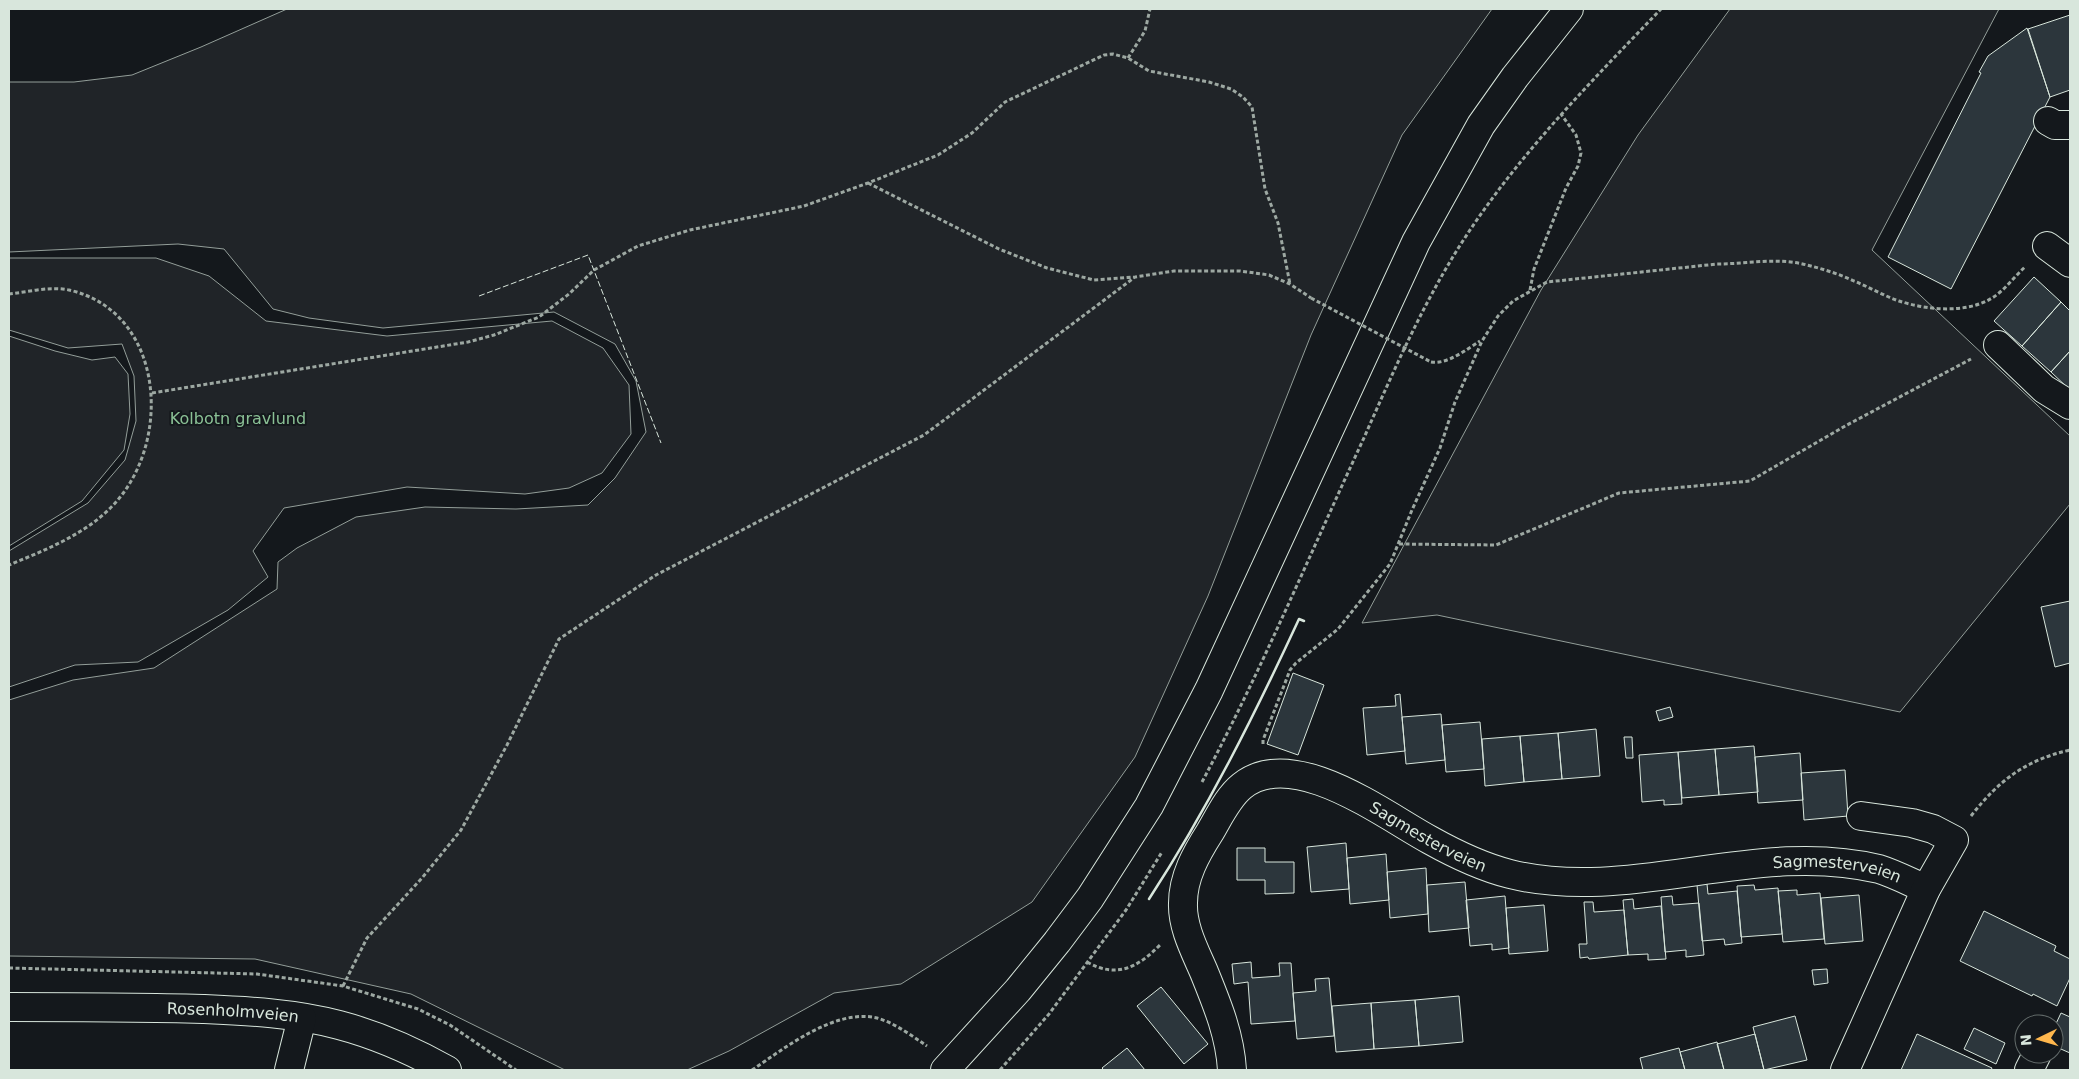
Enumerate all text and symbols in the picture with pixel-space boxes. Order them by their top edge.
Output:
park label: Kolbotn gravlund [170,409,306,428]
street label: Sagmesterveien [1367,797,1489,875]
street label: Sagmesterveien [1772,851,1905,886]
street label: Rosenholmveien [167,999,300,1026]
north arrow [2014,1014,2064,1064]
text: N [2018,1034,2035,1047]

